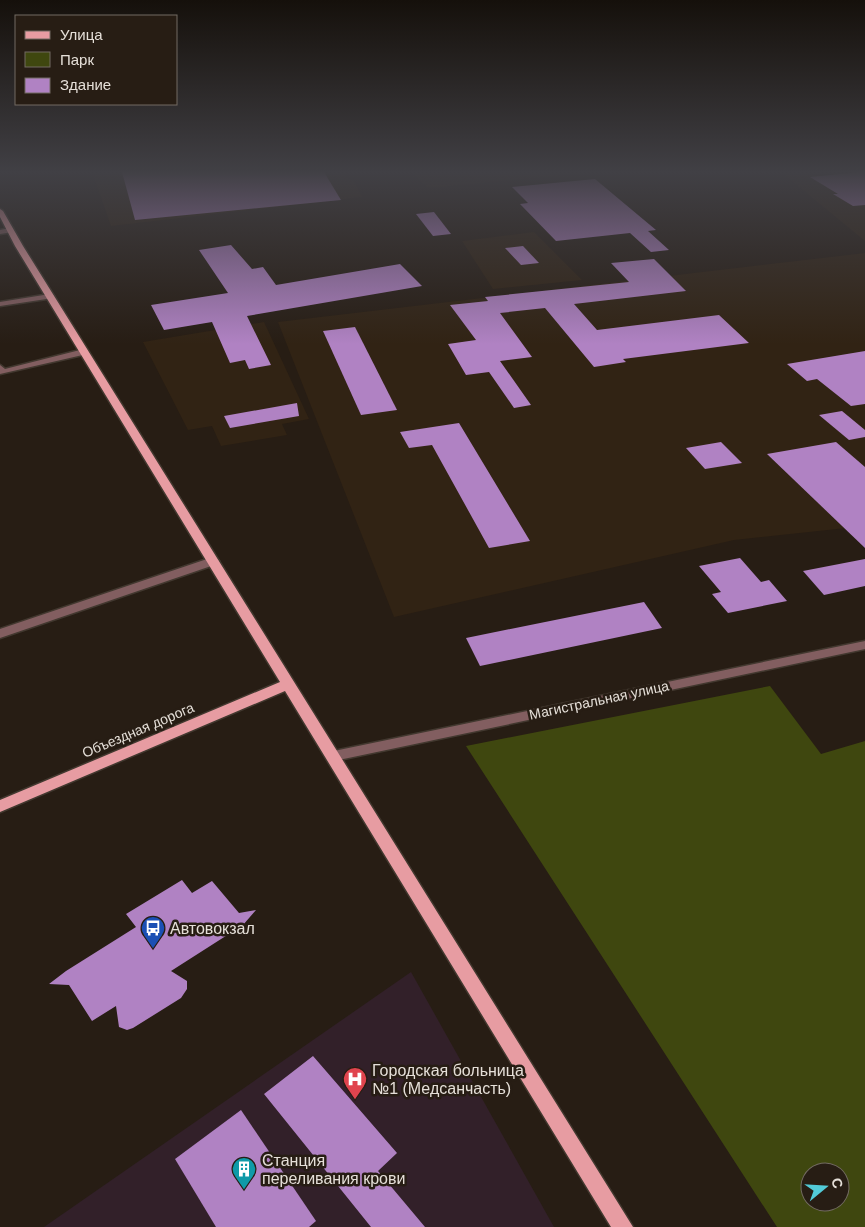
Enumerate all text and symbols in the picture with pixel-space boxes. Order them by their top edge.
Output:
legend [15,15,178,105]
text: Улица [60,26,103,43]
text: Парк [60,51,94,68]
text: Здание [60,76,111,93]
street label: Магистральная улица [528,677,671,723]
street label: Объездная дорога [80,699,197,761]
bus stop icon: Автовокзал [140,915,166,949]
place label: Автовокзал [170,920,255,937]
place label: Городская больница №1 (Медсанчасть) [372,1062,524,1097]
hospital icon: Городская больница №1 (Медсанчасть) [342,1066,368,1100]
place label: Станция переливания крови [262,1152,405,1187]
building icon: Станция переливания крови [231,1156,257,1190]
north arrow [800,1162,850,1212]
text: С [828,1176,847,1190]

